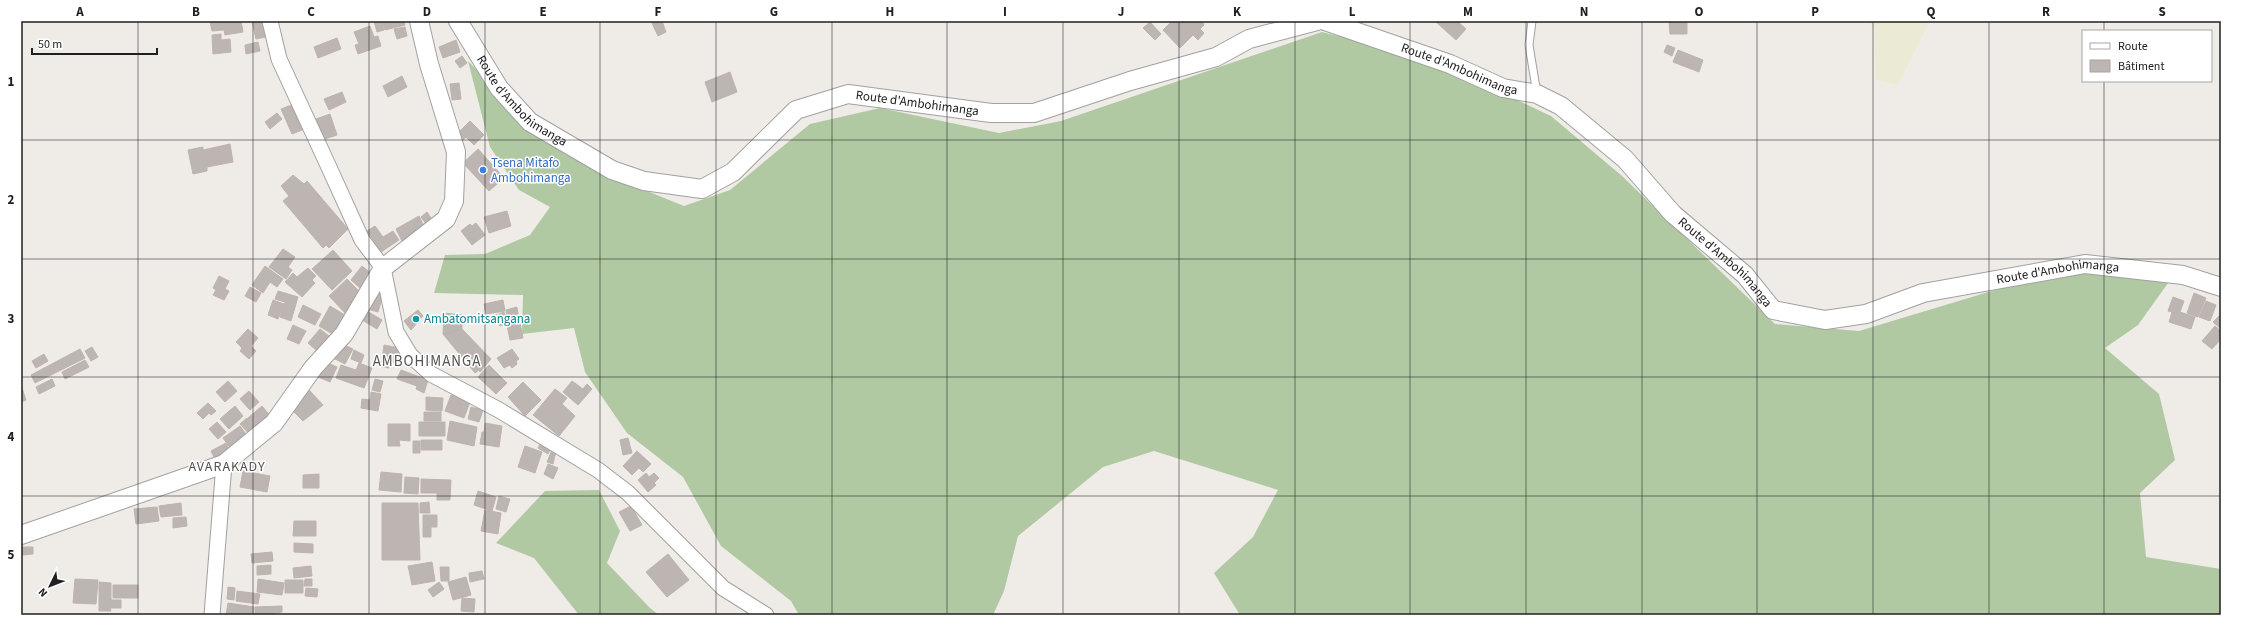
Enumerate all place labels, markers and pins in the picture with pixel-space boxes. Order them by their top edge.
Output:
place label: Tsena Mitafo Ambohimanga [491,154,571,187]
marker: Tsena Mitafo Ambohimanga [478,165,488,175]
place label: Ambatomitsangana [424,310,530,328]
marker: Ambatomitsangana [411,314,421,324]

